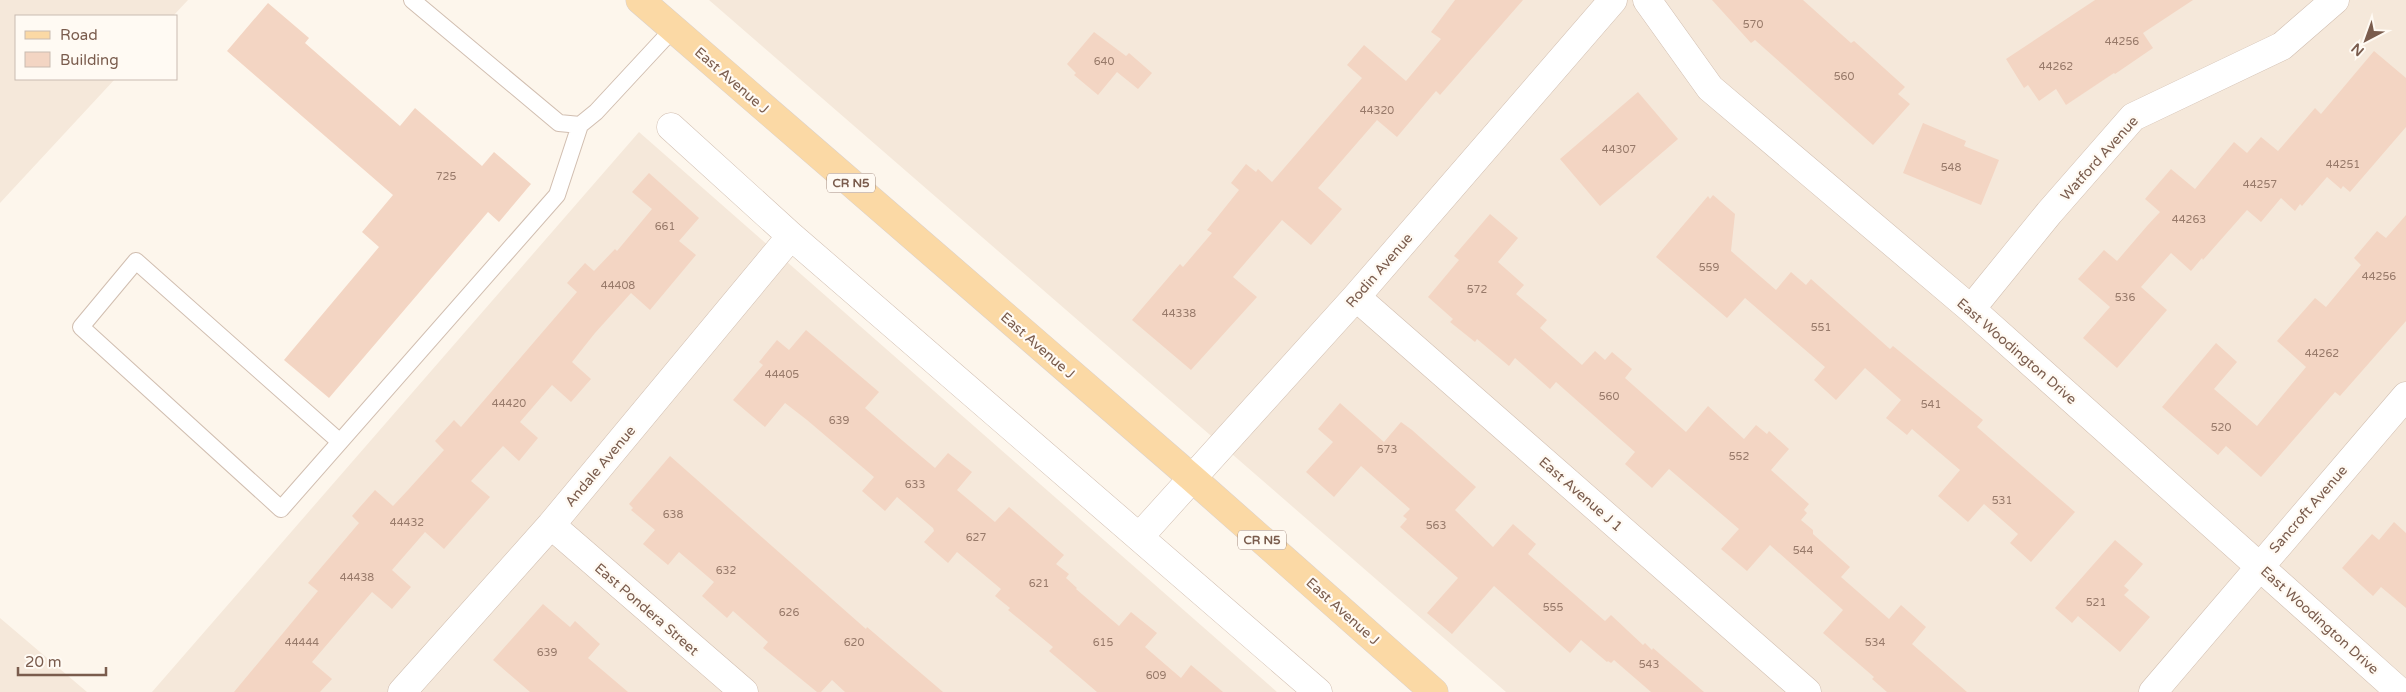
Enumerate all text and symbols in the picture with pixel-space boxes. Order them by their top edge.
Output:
legend [15,15,178,80]
north arrow [2341,15,2391,65]
house number: 570 [1743,18,1763,31]
text: Road [60,26,98,44]
house number: 44256 [2105,35,2139,48]
text: N [2348,39,2368,60]
street label: East Avenue J [691,44,772,117]
text: Building [60,51,119,69]
house number: 640 [1094,55,1114,68]
house number: 44262 [2039,60,2073,73]
house number: 560 [1834,70,1854,83]
house number: 44320 [1360,104,1394,117]
street label: Watford Avenue [2057,113,2142,204]
house number: 44307 [1602,143,1636,156]
house number: 44251 [2326,158,2360,171]
house number: 548 [1941,161,1961,174]
house number: 725 [436,170,456,183]
road number: CR N5 [827,174,875,192]
house number: 44257 [2243,178,2277,191]
house number: 44263 [2172,213,2206,226]
house number: 661 [655,220,675,233]
street label: Rodin Avenue [1342,230,1416,311]
house number: 559 [1699,261,1719,274]
house number: 44256 [2362,270,2396,283]
house number: 44408 [601,279,635,292]
house number: 572 [1467,283,1487,296]
house number: 536 [2115,291,2135,304]
street label: East Woodington Drive [1953,295,2080,408]
house number: 44338 [1162,307,1196,320]
street label: East Avenue J [997,309,1078,382]
house number: 551 [1811,321,1831,334]
house number: 44262 [2305,347,2339,360]
house number: 44405 [765,368,799,381]
house number: 560 [1599,390,1619,403]
house number: 44420 [492,397,526,410]
house number: 541 [1921,398,1941,411]
house number: 639 [829,414,849,427]
house number: 520 [2211,421,2231,434]
street label: Andale Avenue [561,422,639,510]
house number: 573 [1377,443,1397,456]
house number: 552 [1729,450,1749,463]
street label: East Avenue J 1 [1535,453,1626,535]
street label: Sancroft Avenue [2266,462,2351,557]
house number: 633 [905,478,925,491]
house number: 531 [1992,494,2012,507]
house number: 638 [663,508,683,521]
house number: 44432 [390,516,424,529]
house number: 563 [1426,519,1446,532]
road number: CR N5 [1238,530,1286,550]
house number: 627 [966,531,986,544]
house number: 544 [1793,544,1813,557]
street label: East Pondera Street [591,560,703,660]
street label: East Woodington Drive [2257,563,2382,678]
house number: 632 [716,564,736,577]
house number: 44438 [340,571,374,584]
street label: East Avenue J [1303,574,1383,649]
house number: 621 [1029,577,1049,590]
house number: 521 [2086,596,2106,609]
house number: 555 [1543,601,1563,614]
house number: 626 [779,606,799,619]
house number: 44444 [285,636,319,649]
house number: 620 [844,636,864,649]
house number: 615 [1093,636,1113,649]
house number: 534 [1865,636,1885,649]
scale bar [18,644,105,676]
house number: 639 [537,646,557,659]
text: 20 m [25,653,62,671]
house number: 543 [1639,658,1659,671]
house number: 609 [1146,669,1166,682]

